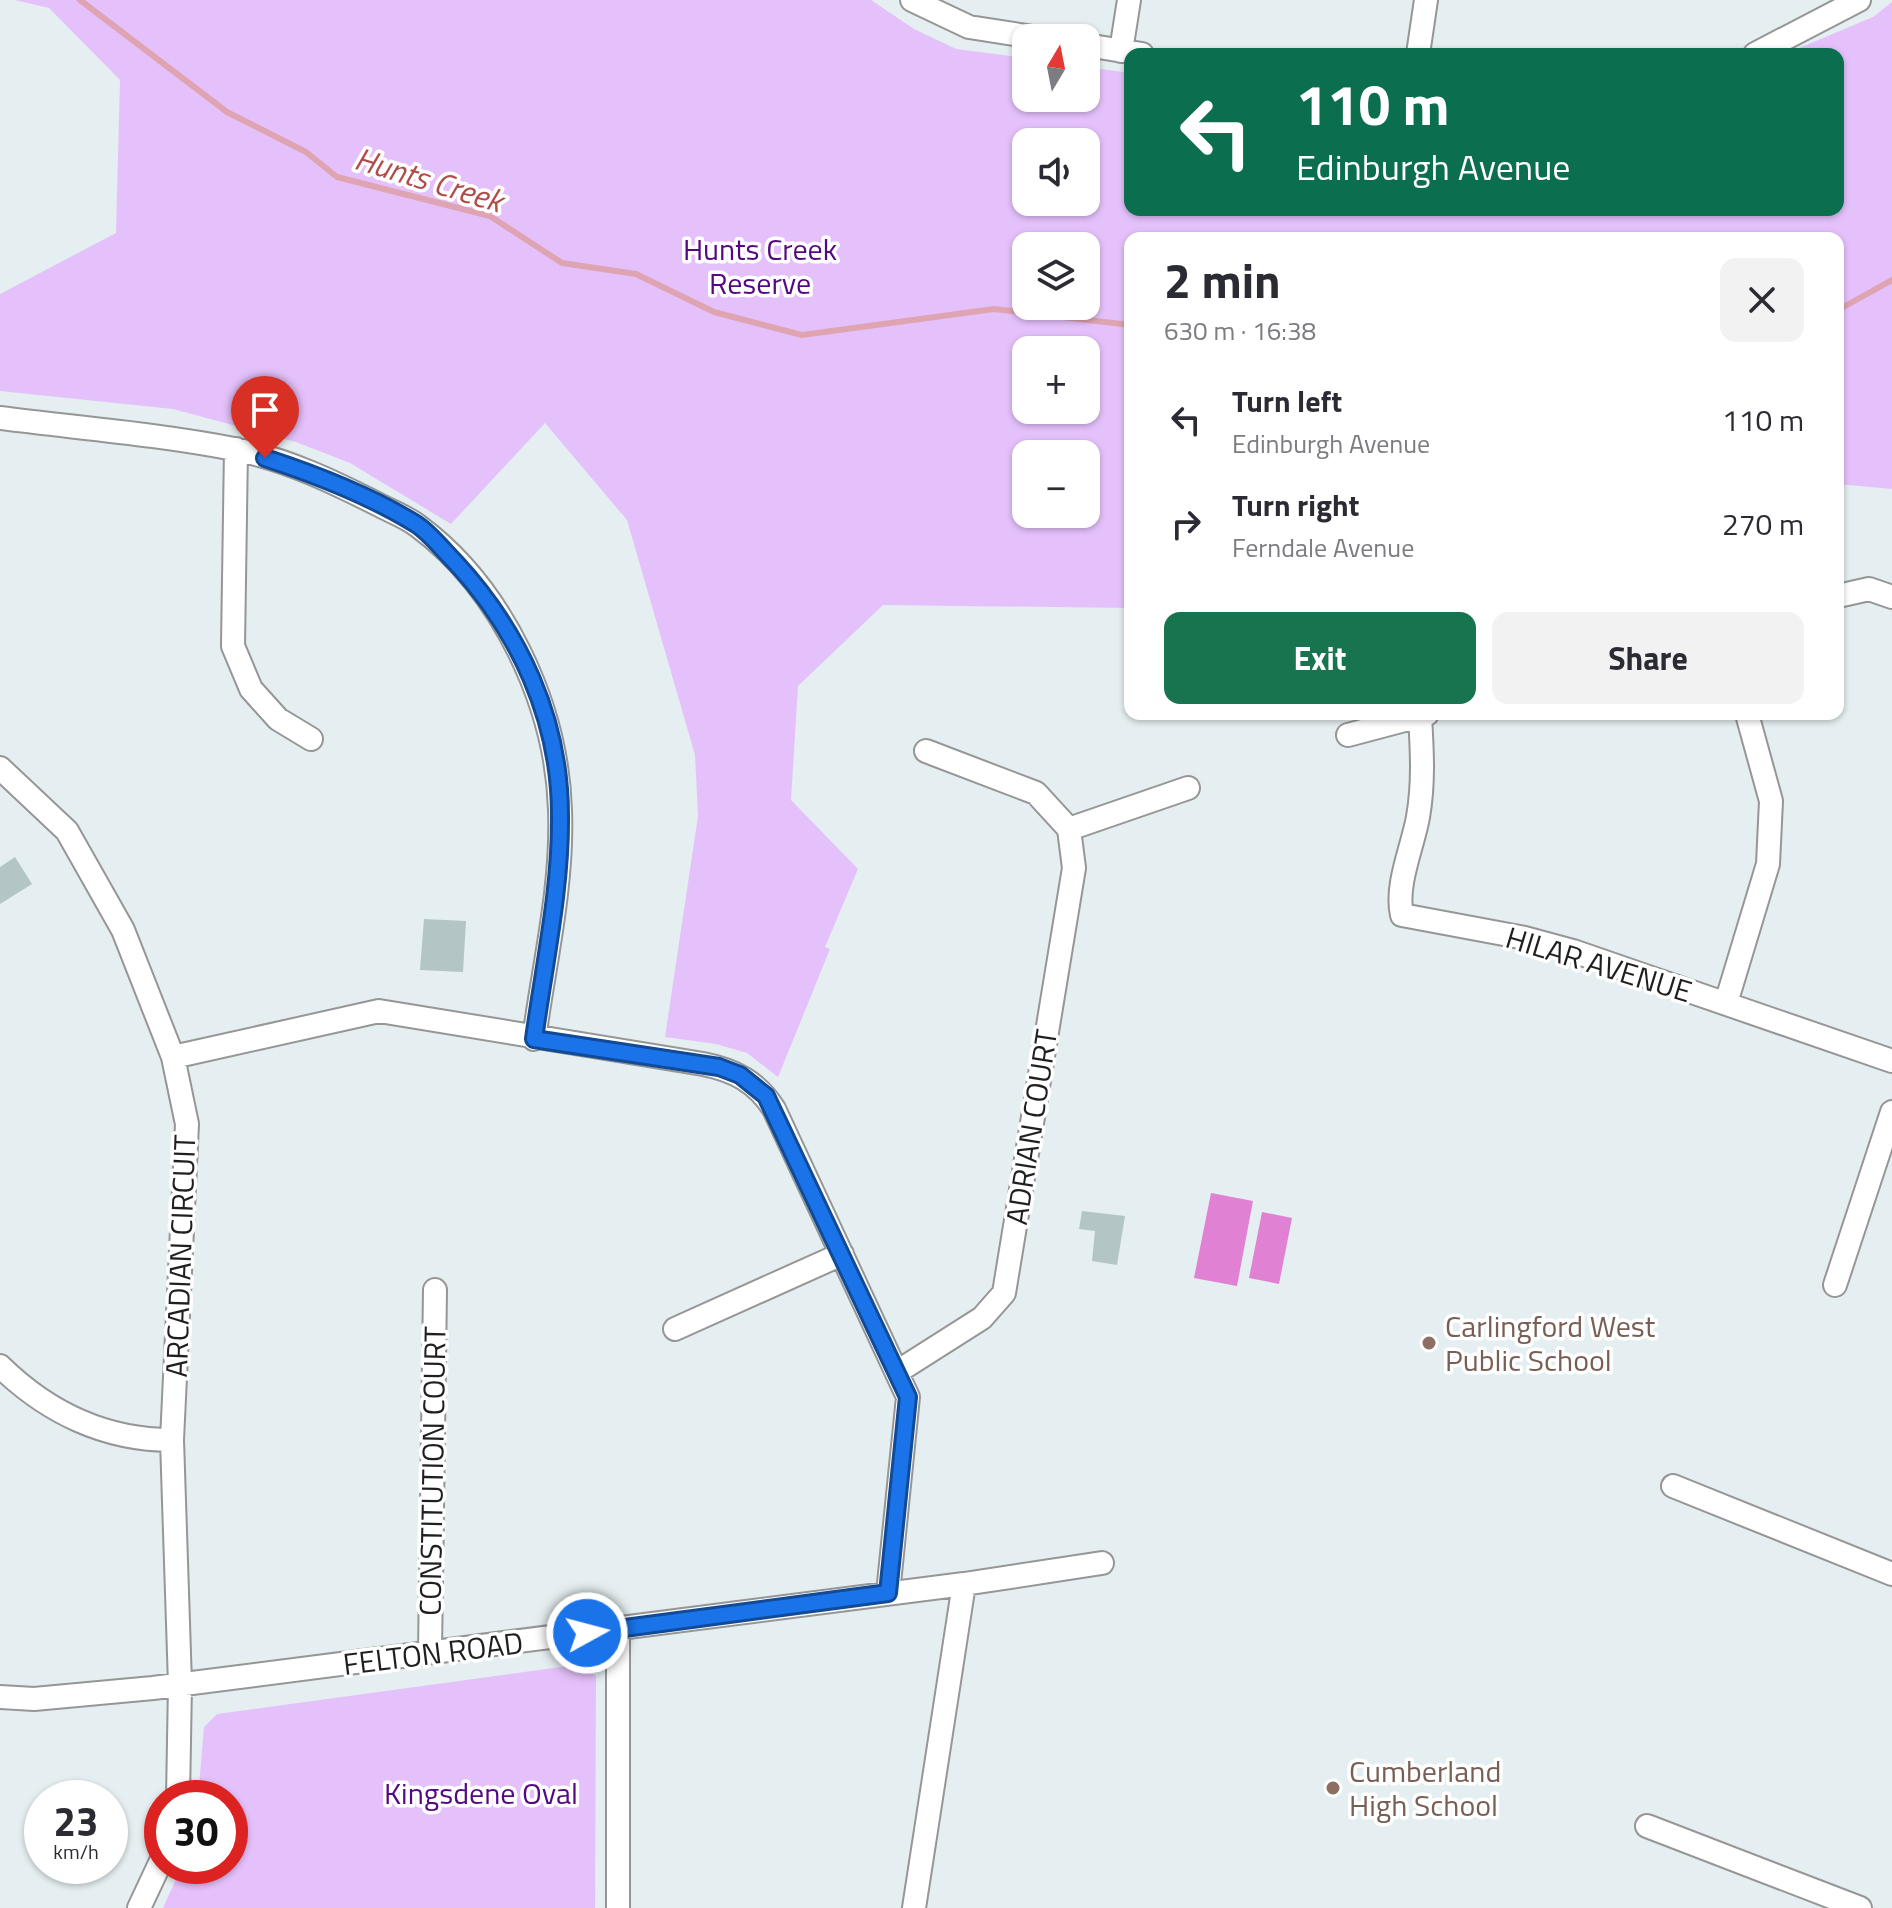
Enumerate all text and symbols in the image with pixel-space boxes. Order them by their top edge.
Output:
north arrow [1012,24,1100,112]
map controls [1012,24,1100,528]
text: 110 m [1296,62,1449,147]
icon: left [1164,80,1268,184]
button: sound [1012,128,1100,216]
water label: Hunts Creek [349,134,512,225]
text: Edinburgh Avenue [1296,139,1570,194]
park label: Hunts Creek Reserve [683,226,837,306]
button: layers [1012,232,1100,320]
text: 2 min [1164,244,1281,317]
button: close [1720,258,1804,342]
text: 630 m · 16:38 [1164,311,1316,350]
button: + [1012,336,1100,424]
pin [231,376,299,458]
text: Turn left [1232,378,1342,424]
icon: arrive [243,388,287,432]
text: 110 m [1722,397,1804,443]
icon: left [1164,398,1208,442]
text: Edinburgh Avenue [1232,424,1430,463]
button: − [1012,440,1100,528]
text: Turn right [1232,482,1360,528]
text: 270 m [1722,501,1804,547]
icon: right [1164,502,1208,546]
text: Ferndale Avenue [1232,528,1414,567]
button: Exit [1164,612,1476,704]
button: Share [1492,612,1804,704]
street label: HILAR AVENUE [1500,914,1698,1014]
street label: ADRIAN COURT [993,1026,1069,1228]
street label: ARCADIAN CIRCUIT [153,1134,207,1378]
place label: Carlingford West Public School [1445,1303,1656,1383]
street label: CONSTITUTION COURT [406,1326,458,1616]
marker: Carlingford West Public School [1420,1334,1438,1352]
position arrow [545,1591,629,1675]
street label: FELTON ROAD [340,1619,526,1687]
place label: Cumberland High School [1349,1748,1501,1828]
park label: Kingsdene Oval [384,1770,578,1816]
marker: Cumberland High School [1324,1779,1342,1797]
speed limit sign: 30 [144,1780,248,1884]
text: 23 [54,1791,98,1852]
text: km/h [53,1836,99,1867]

